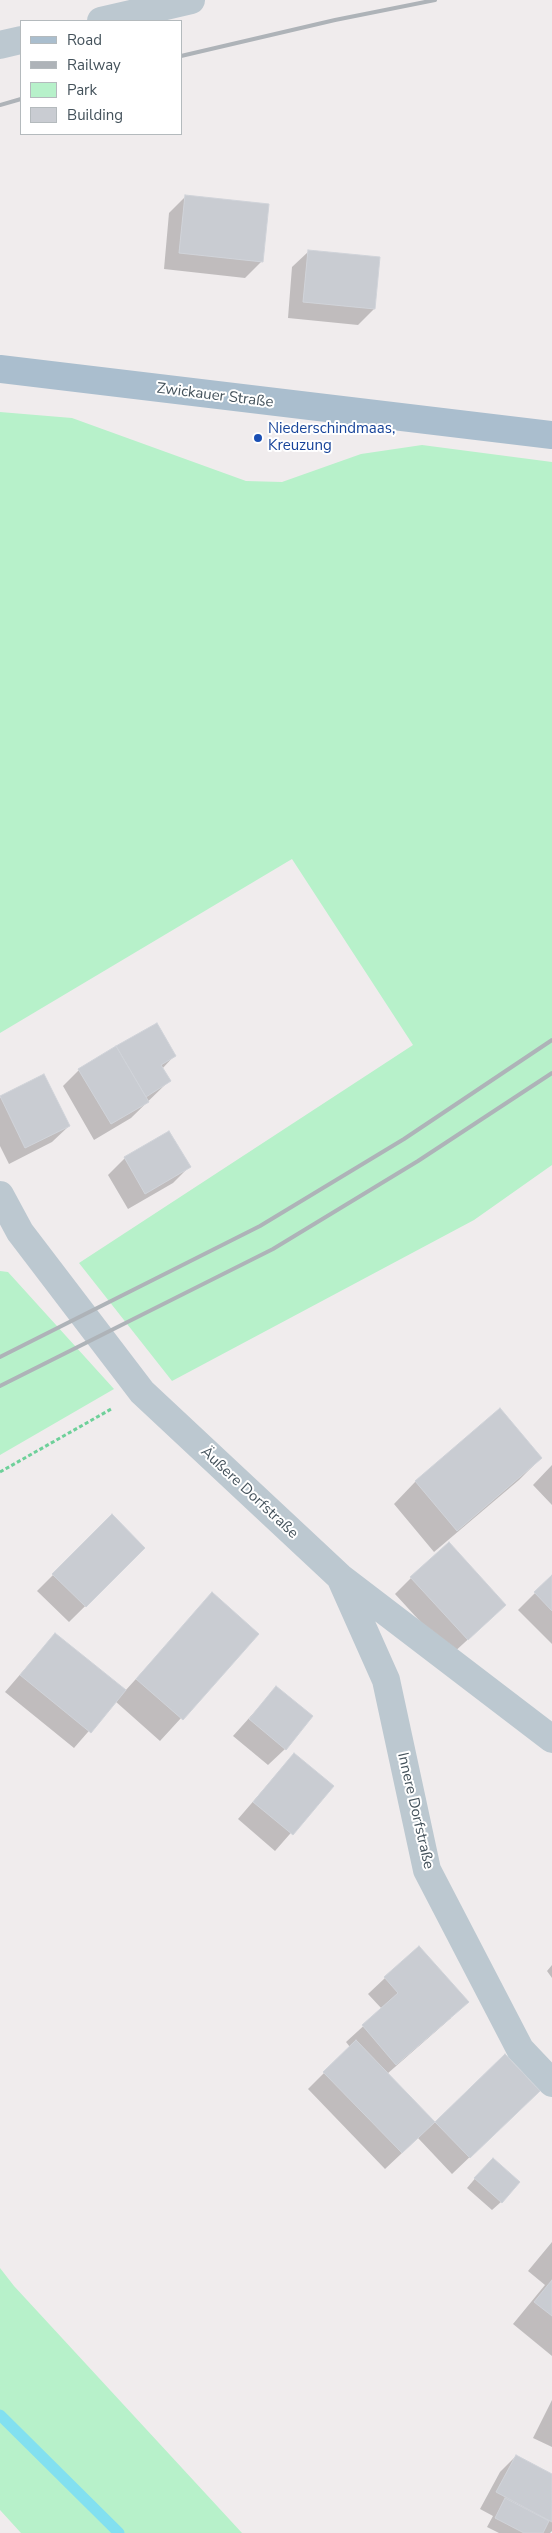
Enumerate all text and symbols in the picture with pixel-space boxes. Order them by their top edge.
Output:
legend [20,20,182,135]
text: Road [67,30,102,50]
text: Railway [67,55,121,75]
text: Park [67,80,97,100]
text: Building [67,105,123,125]
street label: Zwickauer Straße [156,380,274,412]
place label: Niederschindmaas, Kreuzung [268,420,395,455]
marker: Niederschindmaas, Kreuzung [252,432,264,444]
street label: Äußere Dorfstraße [197,1443,301,1543]
street label: Innere Dorfstraße [393,1751,437,1871]

